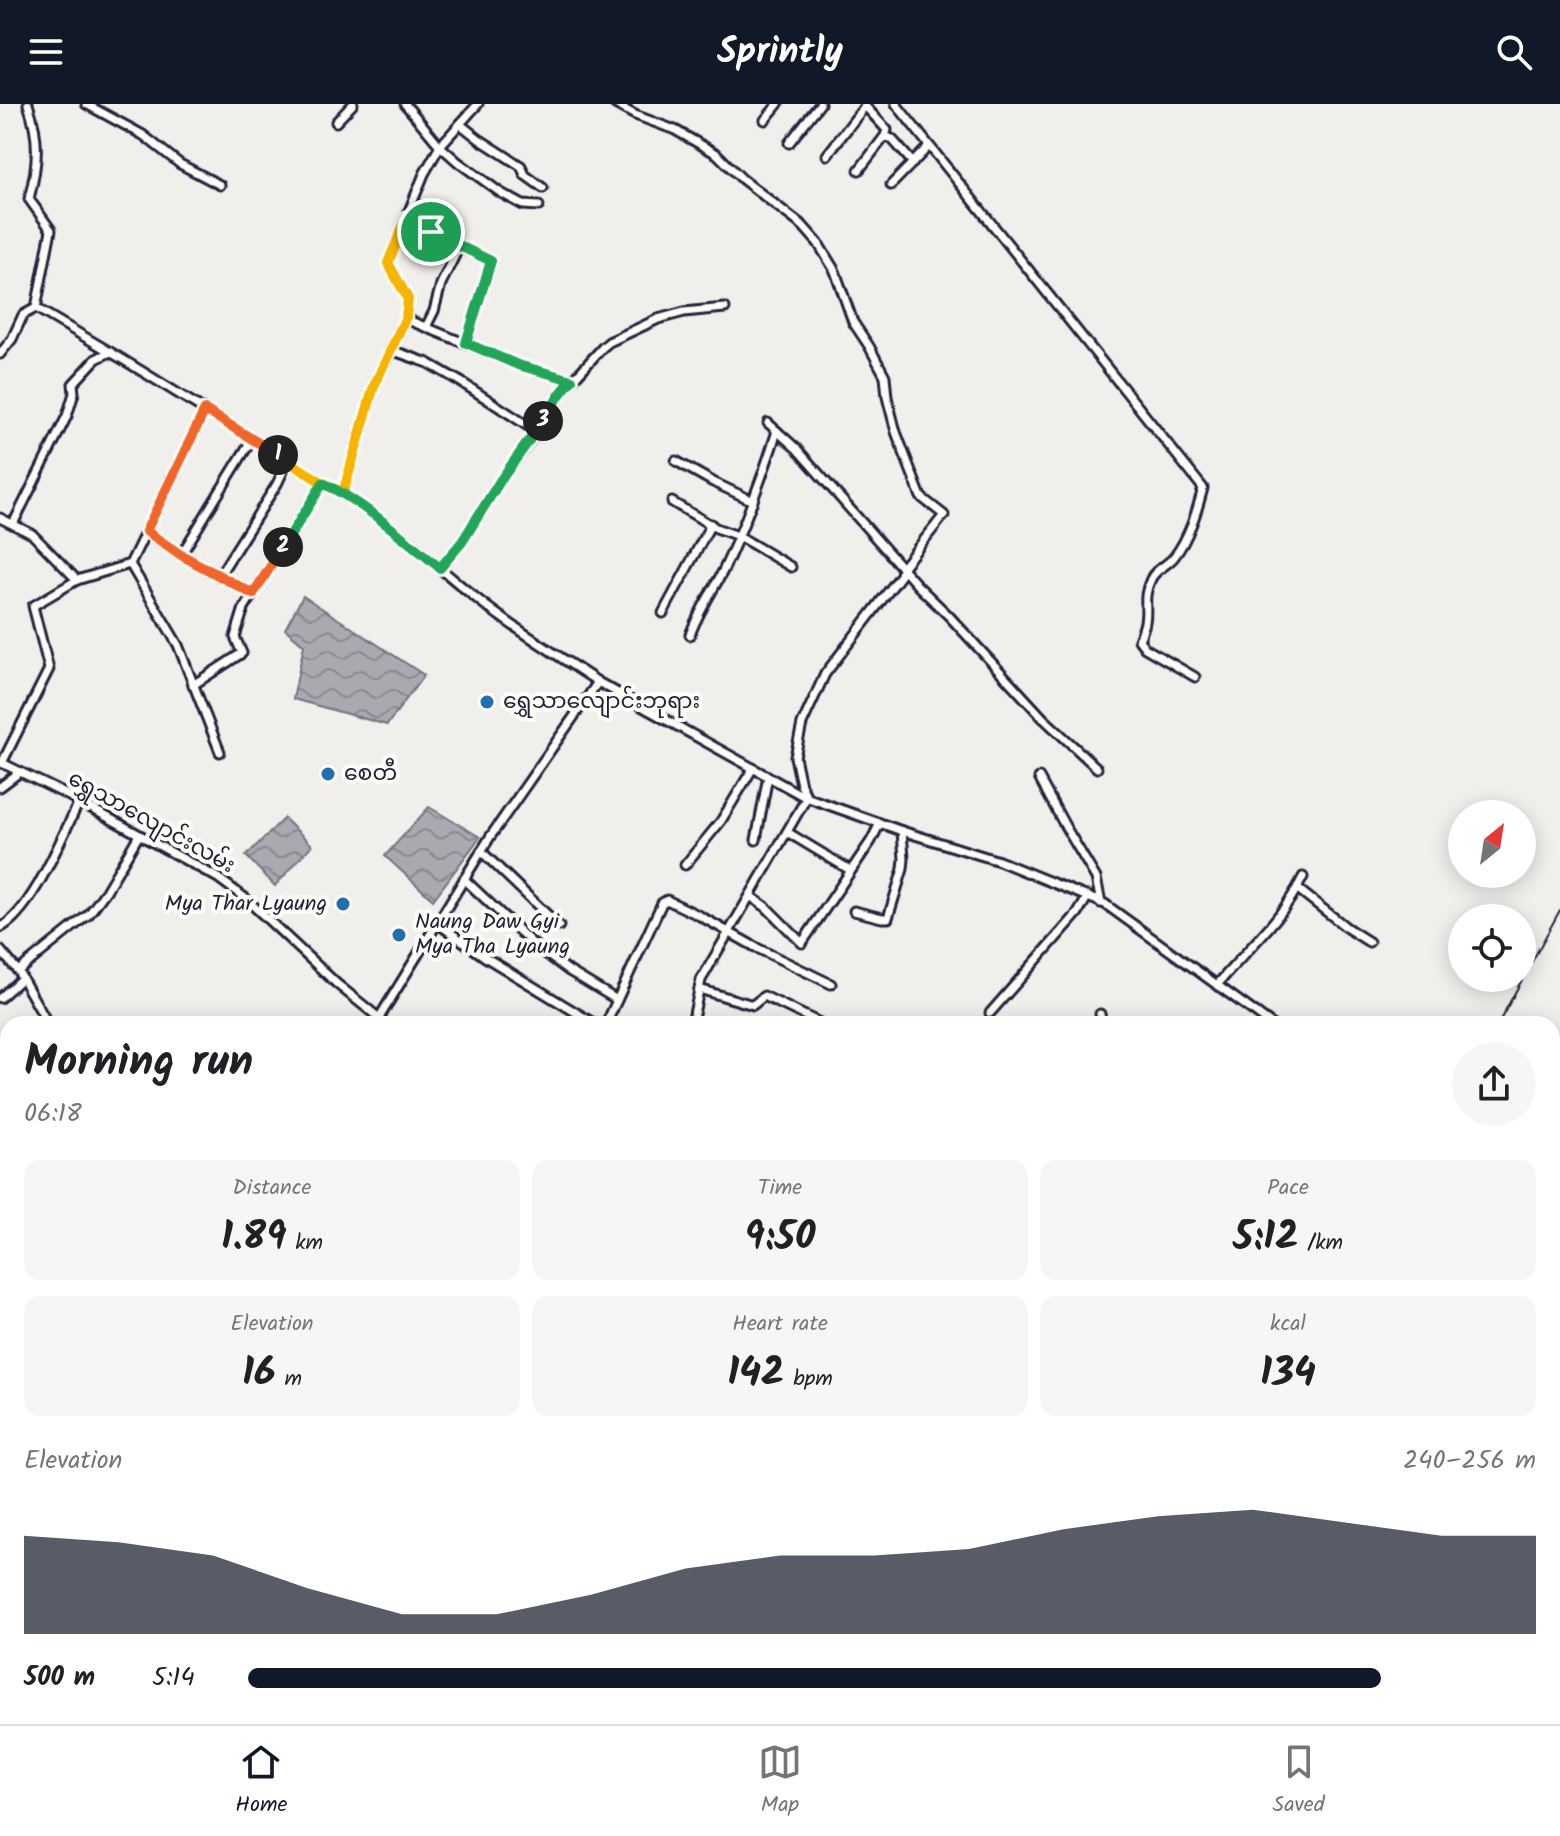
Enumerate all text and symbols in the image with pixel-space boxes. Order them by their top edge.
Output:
text: Sprintly [717,24,843,81]
icon: menu [24,30,68,74]
icon: search [1492,30,1536,74]
pin [397,198,465,266]
icon: arrive [409,210,453,254]
pin: 3 [523,401,563,441]
text: 3 [537,403,549,438]
pin: 1 [258,435,298,475]
text: 1 [275,437,281,472]
pin: 2 [263,527,303,567]
text: 2 [277,529,289,564]
place label: ရွှေသာလျောင်းဘုရား [503,685,700,720]
marker: ရွှေသာလျောင်းဘုရား [478,693,496,711]
place label: စေတီ [344,757,397,792]
street label: ရွှေသာလျောင်းလမ်း [61,762,241,884]
marker: စေတီ [319,765,337,783]
north arrow [1448,800,1536,888]
map controls [1448,800,1536,992]
place label: Mya Thar Lyaung [165,887,327,922]
marker: Mya Thar Lyaung [334,895,352,913]
button: locate [1448,904,1536,992]
place label: Naung Daw Gyi Mya Tha Lyaung [415,905,570,965]
marker: Naung Daw Gyi Mya Tha Lyaung [390,926,408,944]
text: Morning run [24,1028,253,1098]
button: share [1452,1042,1536,1126]
text: 06:18 [24,1093,82,1135]
text: Distance [232,1171,312,1206]
text: Time [758,1171,802,1206]
text: Pace [1267,1171,1309,1206]
text: 1.89 [221,1206,286,1270]
text: 9:50 [745,1206,815,1270]
text: 5:12 [1233,1206,1299,1270]
text: km [286,1226,323,1261]
text: /km [1299,1226,1343,1261]
text: Elevation [230,1307,314,1342]
text: Heart rate [732,1307,828,1342]
text: kcal [1270,1307,1306,1342]
text: 16 [242,1342,276,1406]
text: 142 [727,1342,784,1406]
text: 134 [1260,1342,1316,1406]
text: m [276,1362,302,1397]
text: bpm [784,1362,833,1397]
text: Elevation [24,1440,122,1482]
text: 240–256 m [1403,1440,1536,1482]
text: 500 m [24,1657,95,1699]
text: 5:14 [152,1657,195,1699]
tab: Home [235,1740,287,1823]
tab: Map [758,1740,802,1823]
tab: Saved [1273,1740,1325,1823]

